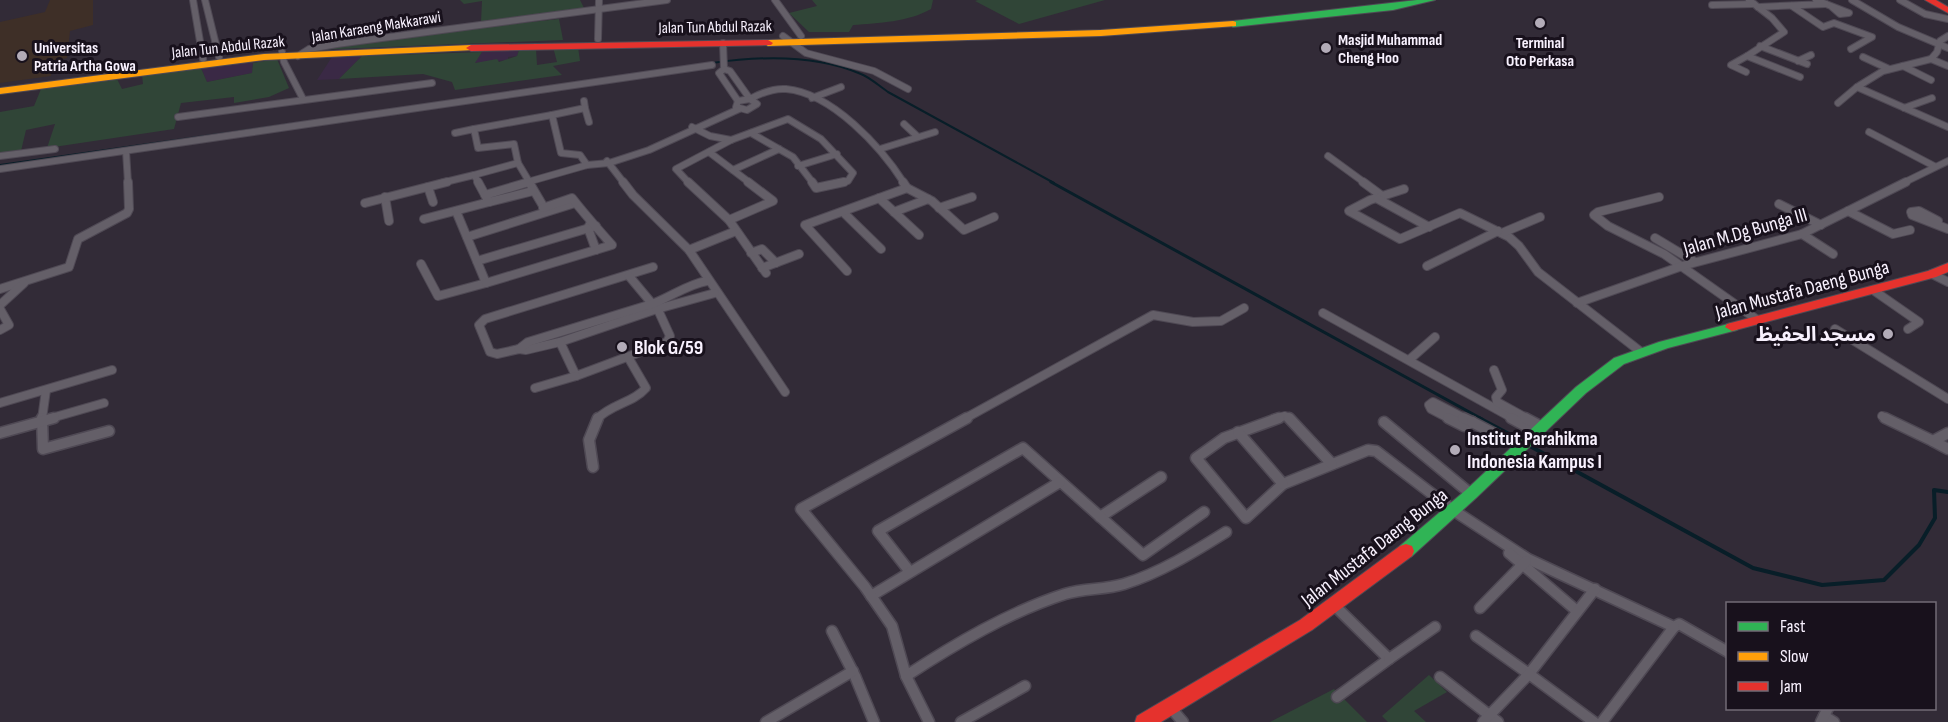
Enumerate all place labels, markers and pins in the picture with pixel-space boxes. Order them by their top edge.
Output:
marker: Terminal Oto Perkasa [1533,16,1547,30]
place label: Masjid Muhammad Cheng Hoo [1338,31,1442,68]
place label: Terminal Oto Perkasa [1506,34,1574,71]
place label: Universitas Patria Artha Gowa [34,39,136,76]
marker: Masjid Muhammad Cheng Hoo [1319,41,1333,55]
marker: Universitas Patria Artha Gowa [15,49,29,63]
place label: مسجد الحفيظ [1756,323,1876,347]
marker: مسجد الحفيظ [1881,327,1895,341]
place label: Blok G/59 [634,336,703,360]
marker: Blok G/59 [615,340,629,354]
place label: Institut Parahikma Indonesia Kampus I [1467,427,1602,474]
marker: Institut Parahikma Indonesia Kampus I [1448,443,1462,457]

